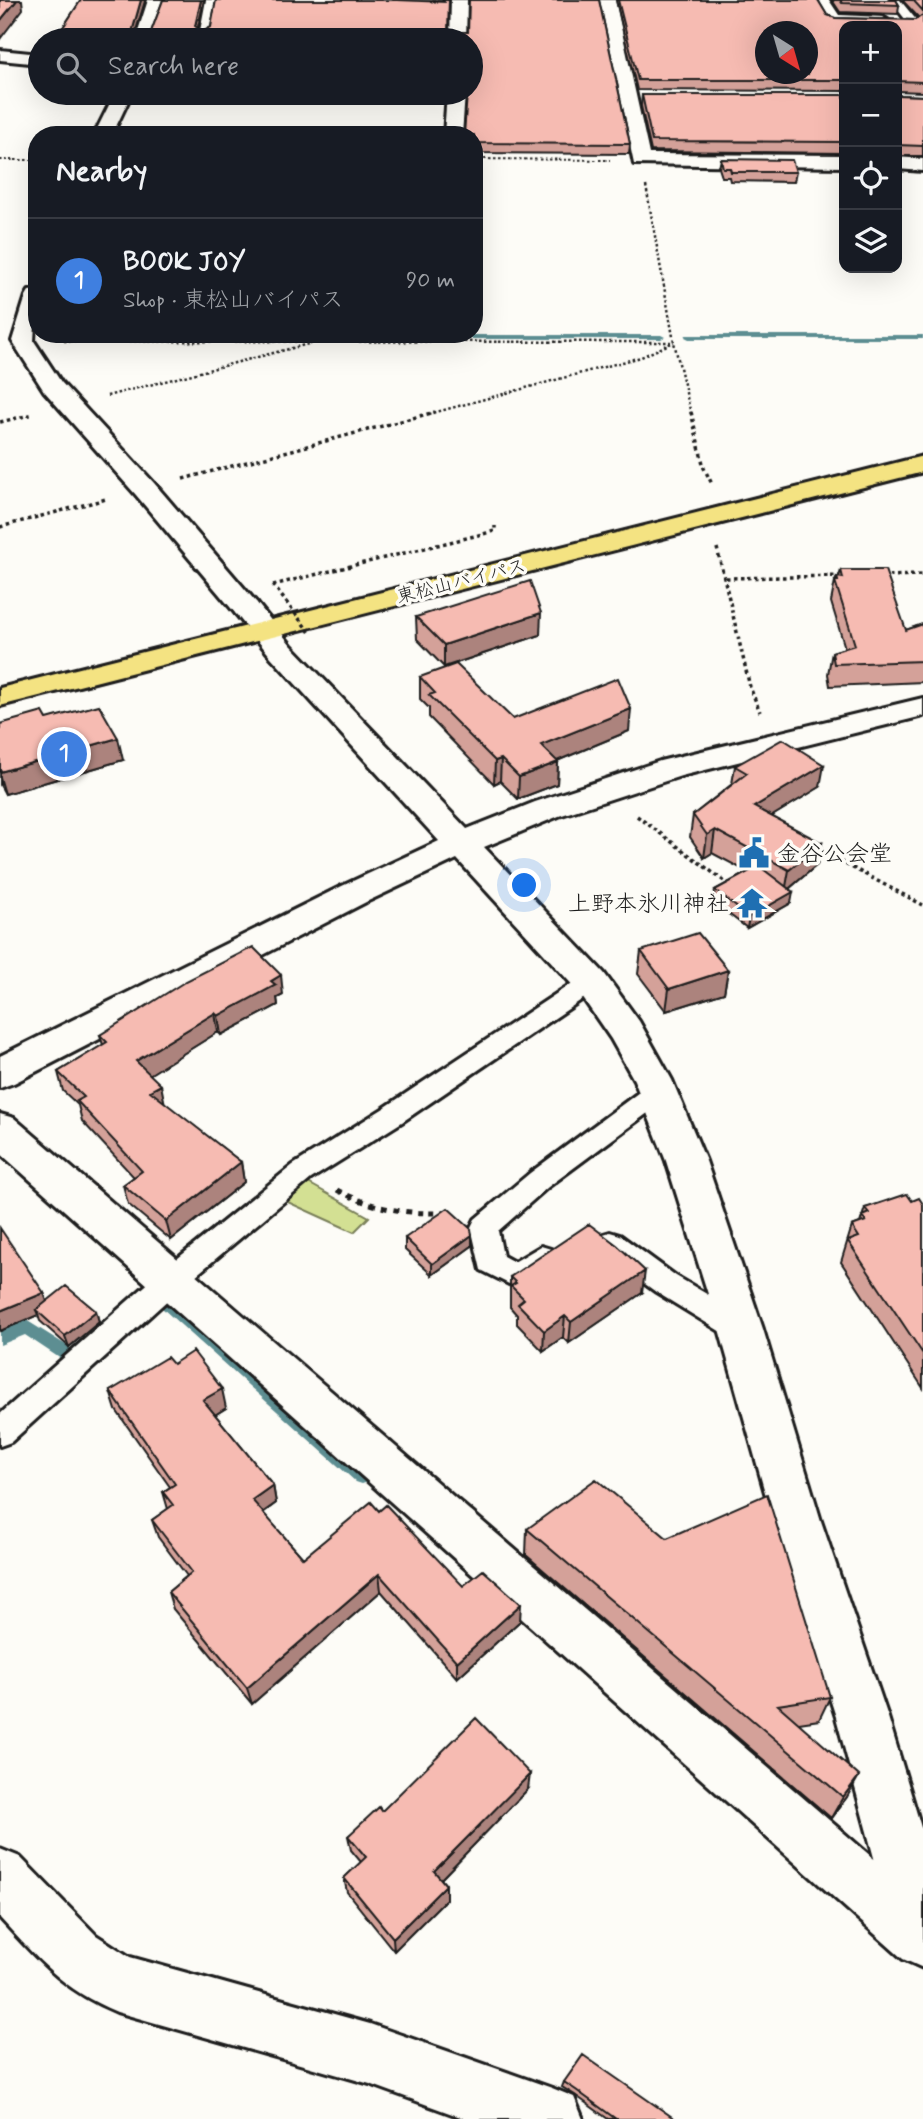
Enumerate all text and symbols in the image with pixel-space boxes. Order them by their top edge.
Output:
north arrow [755,21,818,84]
map controls [839,21,902,273]
button: + [839,21,902,84]
search box [28,28,483,105]
icon: search [52,48,90,86]
text: Search here [108,50,239,84]
button: − [839,84,902,147]
button: locate [839,147,902,210]
text: Nearby [56,152,147,191]
button: layers [839,210,902,273]
text: BOOK JOY [123,246,246,280]
text: 1 [74,266,84,296]
text: 90 m [406,266,455,296]
text: Shop · 東松山バイパス [123,286,343,316]
street label: 東松山バイパス [394,553,529,610]
pin: 1 [41,728,87,780]
public building icon: 金谷公会堂 [737,836,771,870]
place label: 金谷公会堂 [777,840,892,870]
your location [507,868,541,902]
temple icon: 上野本氷川神社 [735,886,769,920]
place label: 上野本氷川神社 [568,890,729,920]

